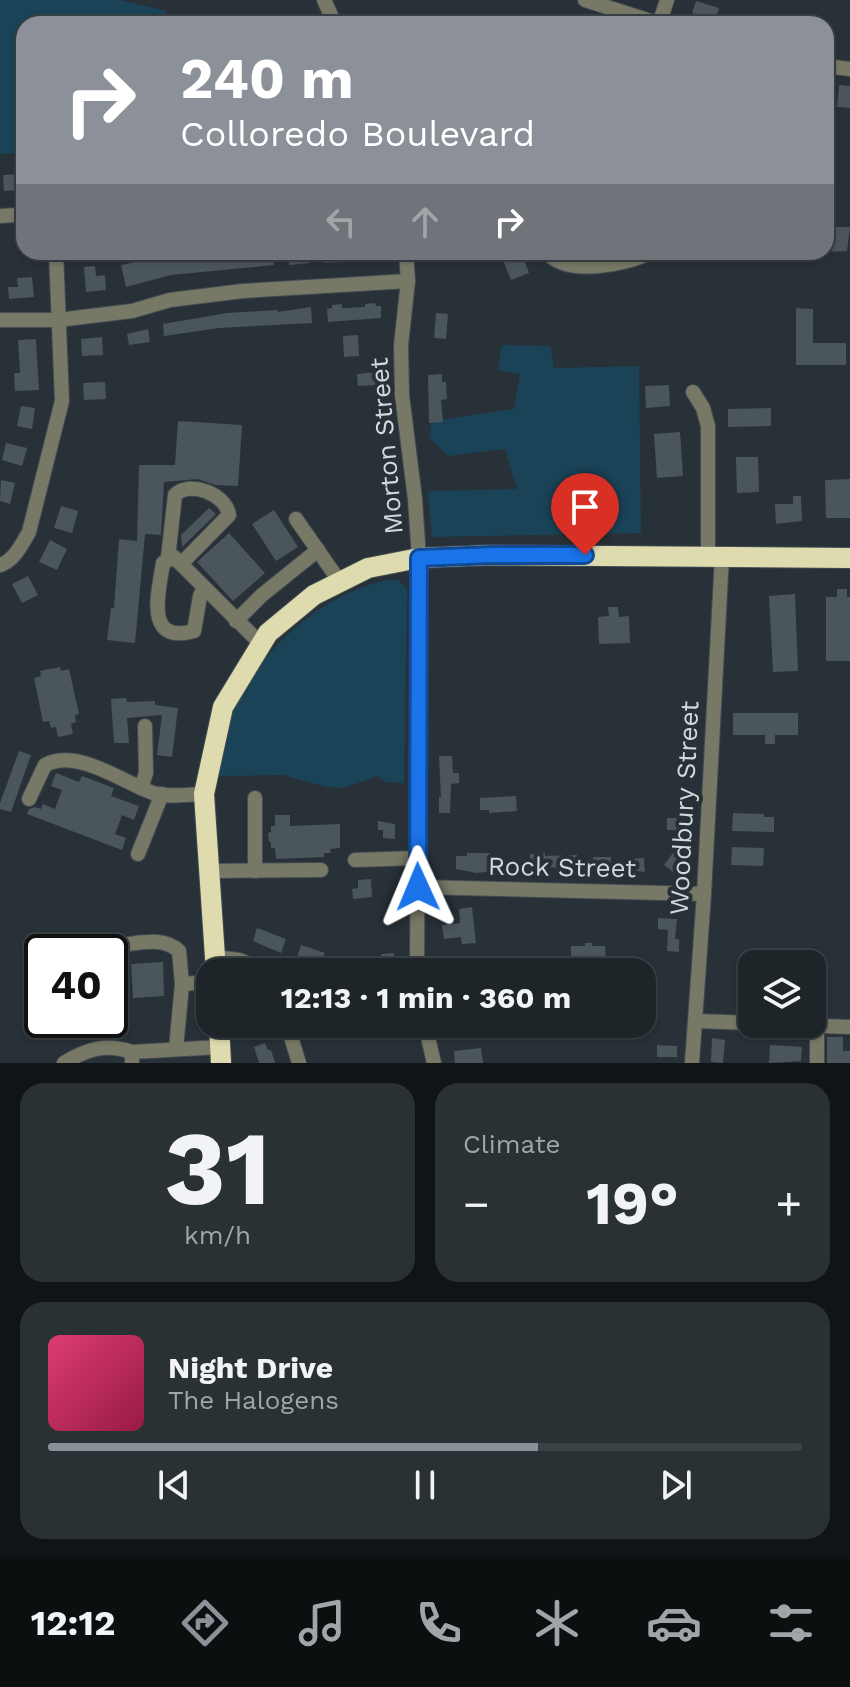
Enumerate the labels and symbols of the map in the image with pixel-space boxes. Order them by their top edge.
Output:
street label: Morton Street [363,356,409,536]
pin [551,473,619,555]
street label: Woodbury Street [663,700,705,916]
position arrow [376,845,460,929]
street label: Rock Street [488,851,637,883]
speed limit sign: 40 [24,934,128,1038]

